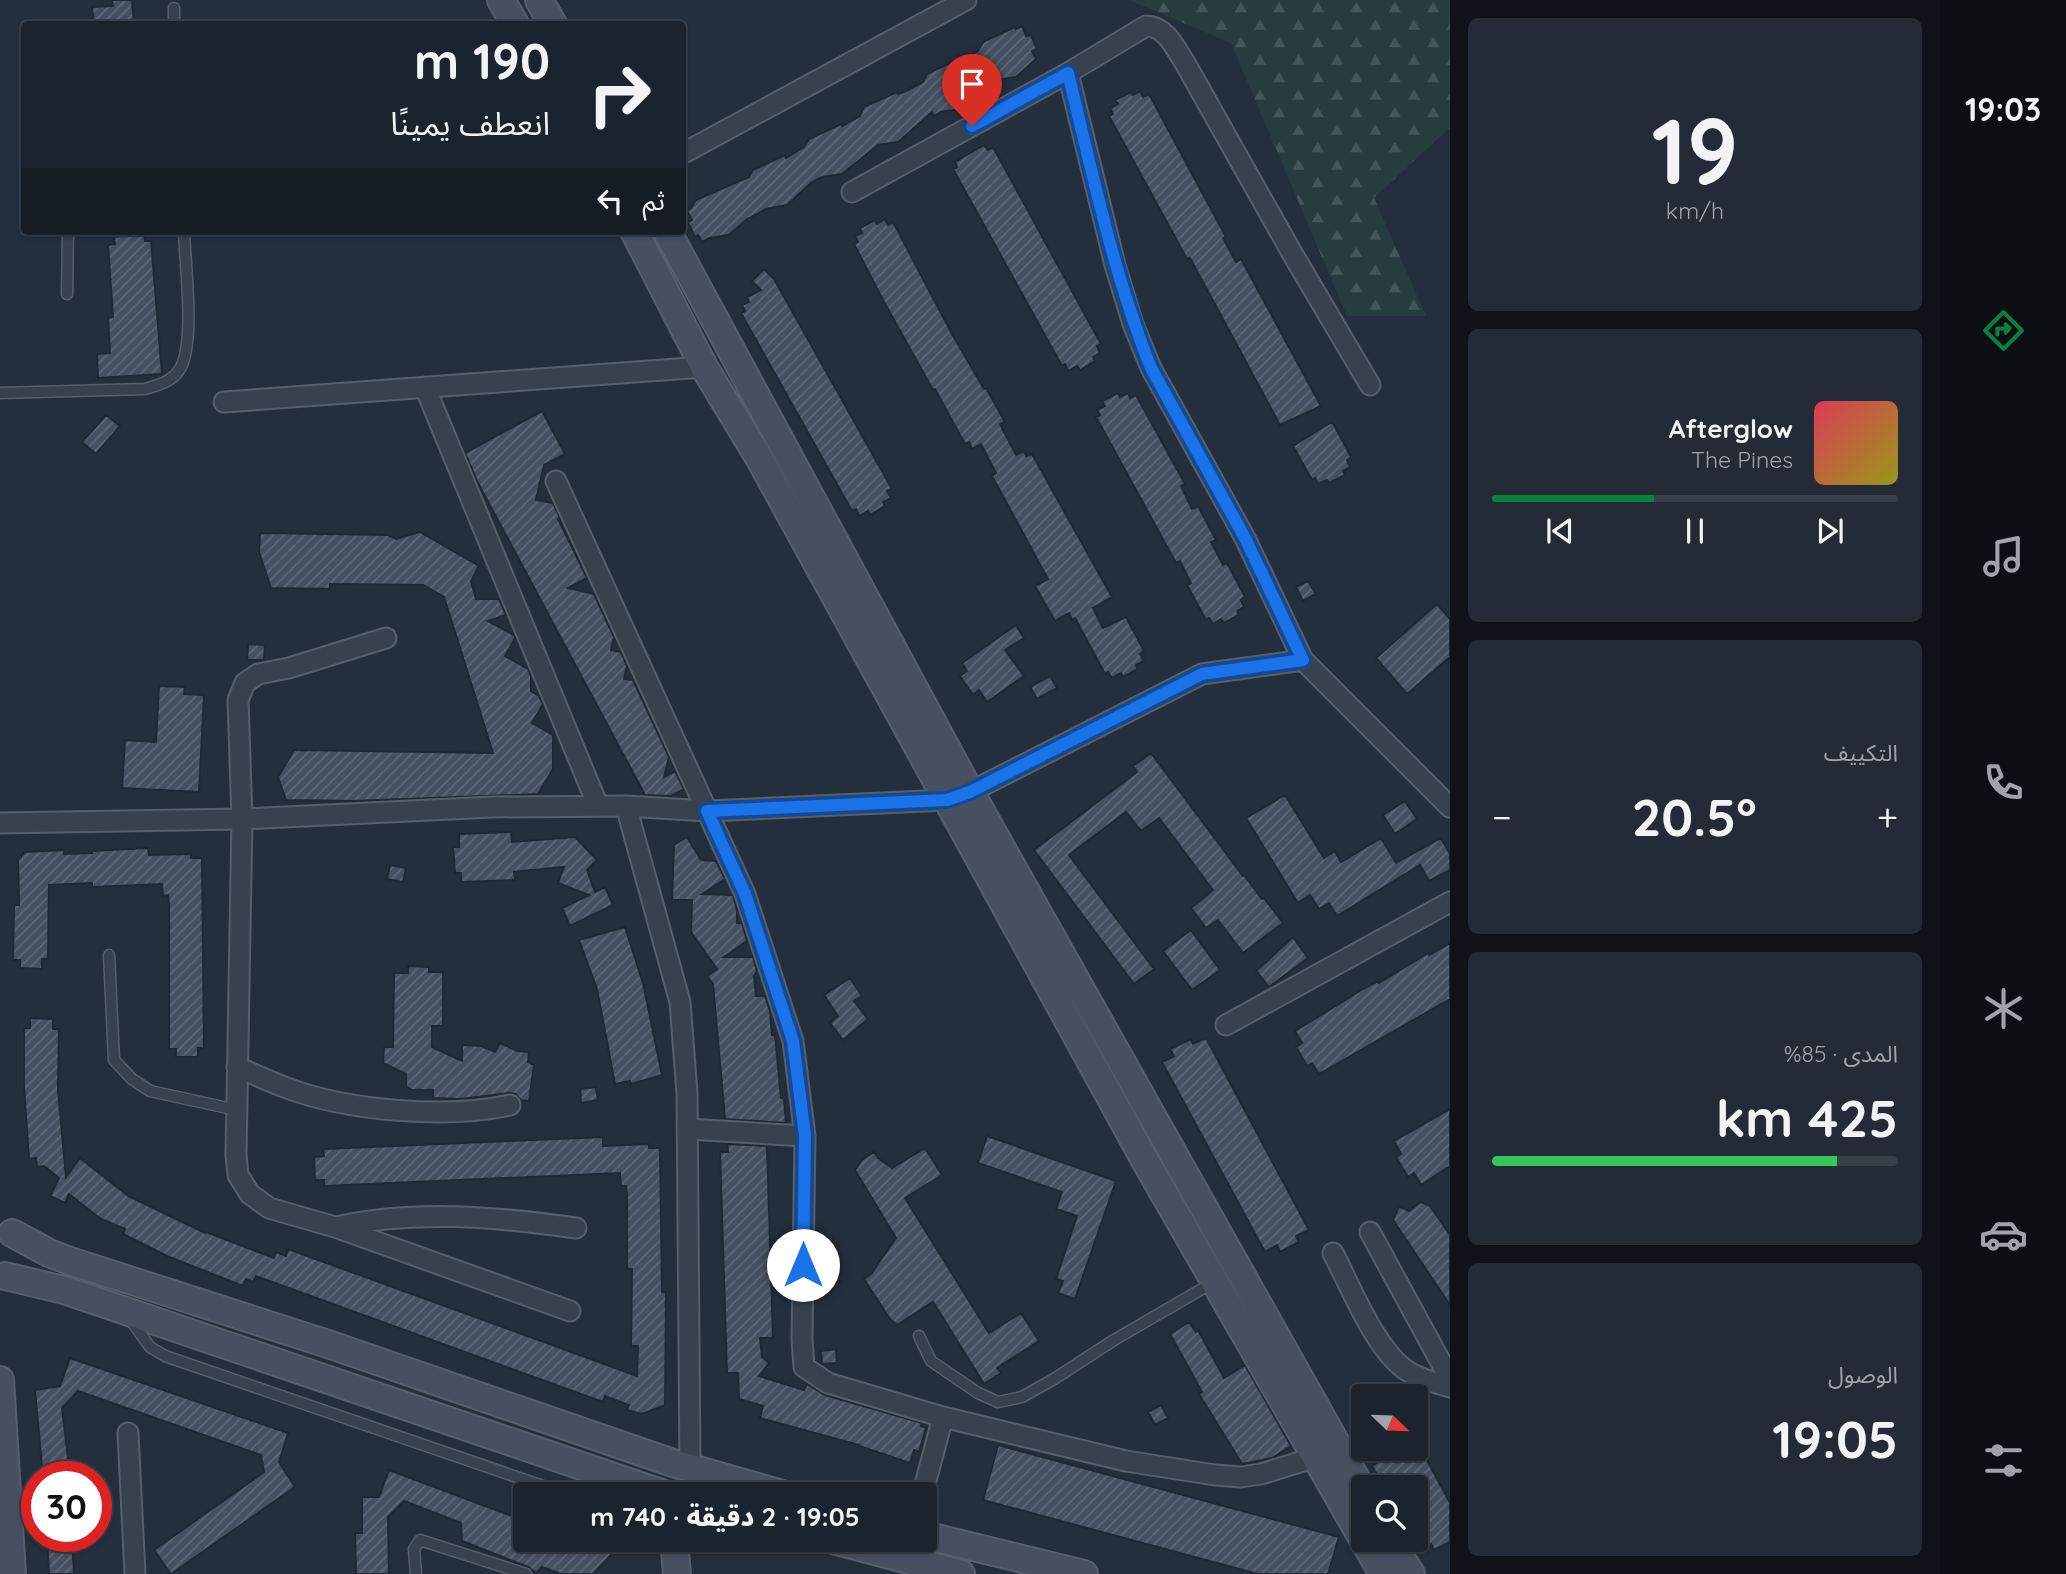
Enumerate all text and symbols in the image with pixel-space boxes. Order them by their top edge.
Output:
text: 190 m [414,30,550,91]
icon: right [574,49,665,140]
pin [942,54,1002,126]
icon: arrive [953,65,991,103]
text: 19:03 [1965,89,2041,129]
text: 19 [1651,93,1739,207]
text: انعطف يمينًا [390,103,550,143]
icon: left [591,182,629,220]
text: ثم [643,184,665,217]
text: km/h [1666,196,1724,225]
icon: directions [1979,306,2028,355]
text: Afterglow [1669,412,1793,445]
text: The Pines [1691,445,1793,474]
icon: previous [1541,512,1579,550]
icon: pause [1676,512,1714,550]
icon: next [1811,512,1849,550]
icon: music [1979,532,2028,581]
text: التكييف [1824,738,1898,767]
icon: phone [1979,758,2028,807]
text: 20.5° [1632,784,1757,849]
text: − [1492,793,1512,841]
text: + [1877,793,1898,841]
icon: climate [1979,984,2028,1033]
text: المدى · 85% [1784,1039,1898,1068]
text: 425 km [1716,1085,1898,1150]
icon: car [1979,1210,2028,1259]
position arrow [766,1228,840,1302]
text: الوصول [1828,1360,1898,1389]
north arrow [1351,1384,1428,1461]
map controls [1351,1384,1428,1552]
text: 19:05 [1772,1406,1898,1471]
icon: filters [1979,1436,2028,1485]
speed limit sign: 30 [21,1461,112,1552]
button: search [1351,1475,1428,1552]
text: 19:05 · 2 دقيقة · 740 m [590,1500,860,1533]

